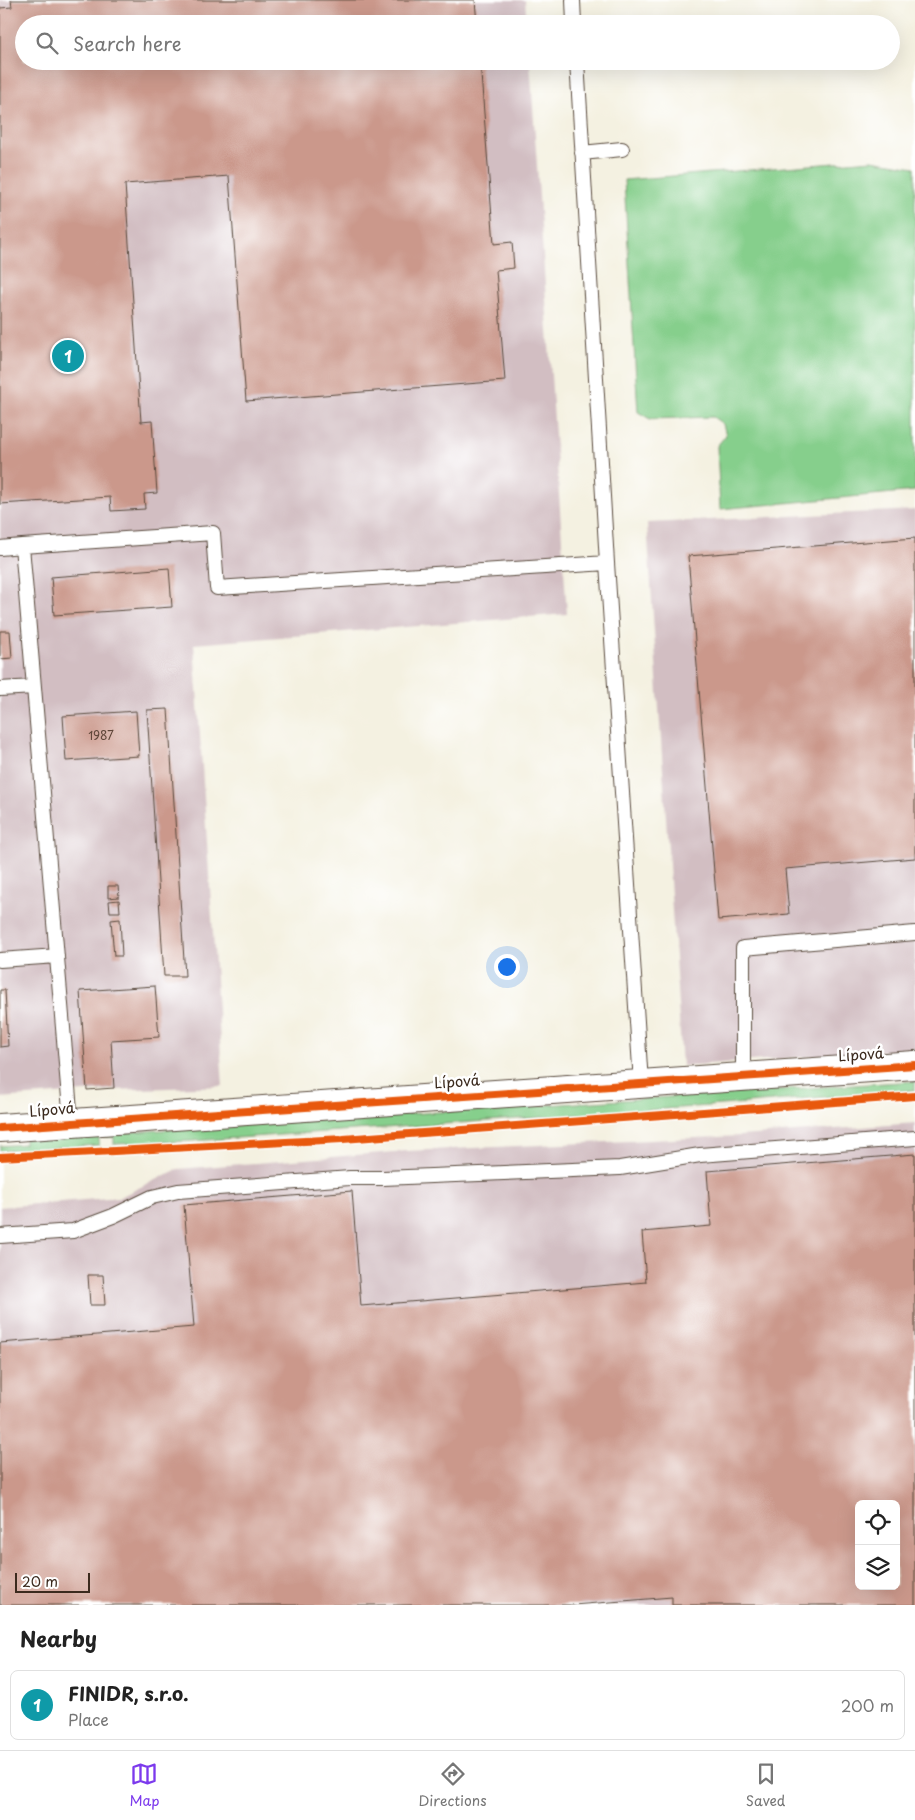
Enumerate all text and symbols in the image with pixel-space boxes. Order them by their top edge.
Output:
search box [15,15,900,70]
icon: search [33,29,61,57]
text: Search here [73,29,182,57]
pin: 1 [52,337,84,375]
house number: 1987 [88,726,114,744]
your location [494,954,520,980]
street label: Lípová [837,1040,885,1067]
street label: Lípová [433,1067,481,1094]
street label: Lípová [28,1095,76,1122]
map controls [855,1500,900,1590]
button: locate [855,1500,900,1545]
button: layers [855,1545,900,1590]
scale bar [15,1570,90,1593]
text: 20 m [22,1571,58,1592]
text: Nearby [20,1622,97,1654]
text: FINIDR, s.r.o. [68,1679,188,1707]
text: 1 [33,1693,41,1717]
text: 200 m [841,1693,894,1717]
text: Place [68,1707,109,1731]
tab: Map [130,1760,159,1811]
tab: Directions [419,1760,487,1811]
tab: Saved [746,1760,785,1811]

